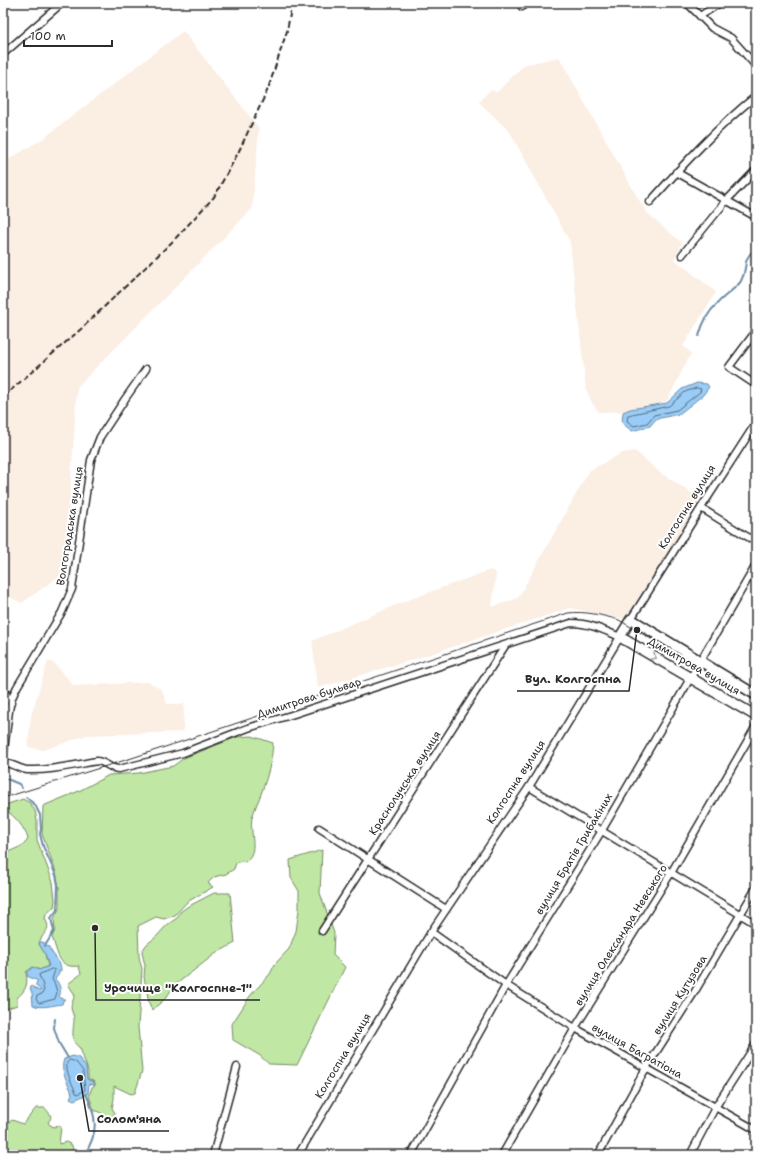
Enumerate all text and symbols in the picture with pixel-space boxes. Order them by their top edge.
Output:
scale bar [24,22,112,48]
text: 100 m [30,28,66,44]
street label: Колгоспна вулиця [655,462,719,552]
street label: Волгоградська вулиця [53,465,87,587]
street label: Димитрова вулиця [645,634,743,698]
one-way arrow [650,652,657,660]
callout: Вул. Колгоспна [517,667,629,691]
text: Вул. Колгоспна [525,671,622,687]
street label: Димитрова бульвар [255,674,363,722]
street label: Краснолучська вулиця [366,728,444,838]
street label: Колгоспна вулиця [483,737,549,827]
street label: вулиця Братів Грибакіних [532,790,616,917]
street label: вулиця Олександра Невського [571,861,671,1009]
street label: вулиця Кутузова [649,952,711,1038]
callout: Урочище "Колгоспне-1" [96,976,260,1000]
text: Урочище "Колгоспне-1" [104,980,252,996]
street label: Колгоспна вулиця [312,1010,374,1102]
street label: вулиця Багратіона [589,1020,685,1082]
callout: Солом'яна [89,1107,169,1131]
text: Солом'яна [97,1111,162,1127]

